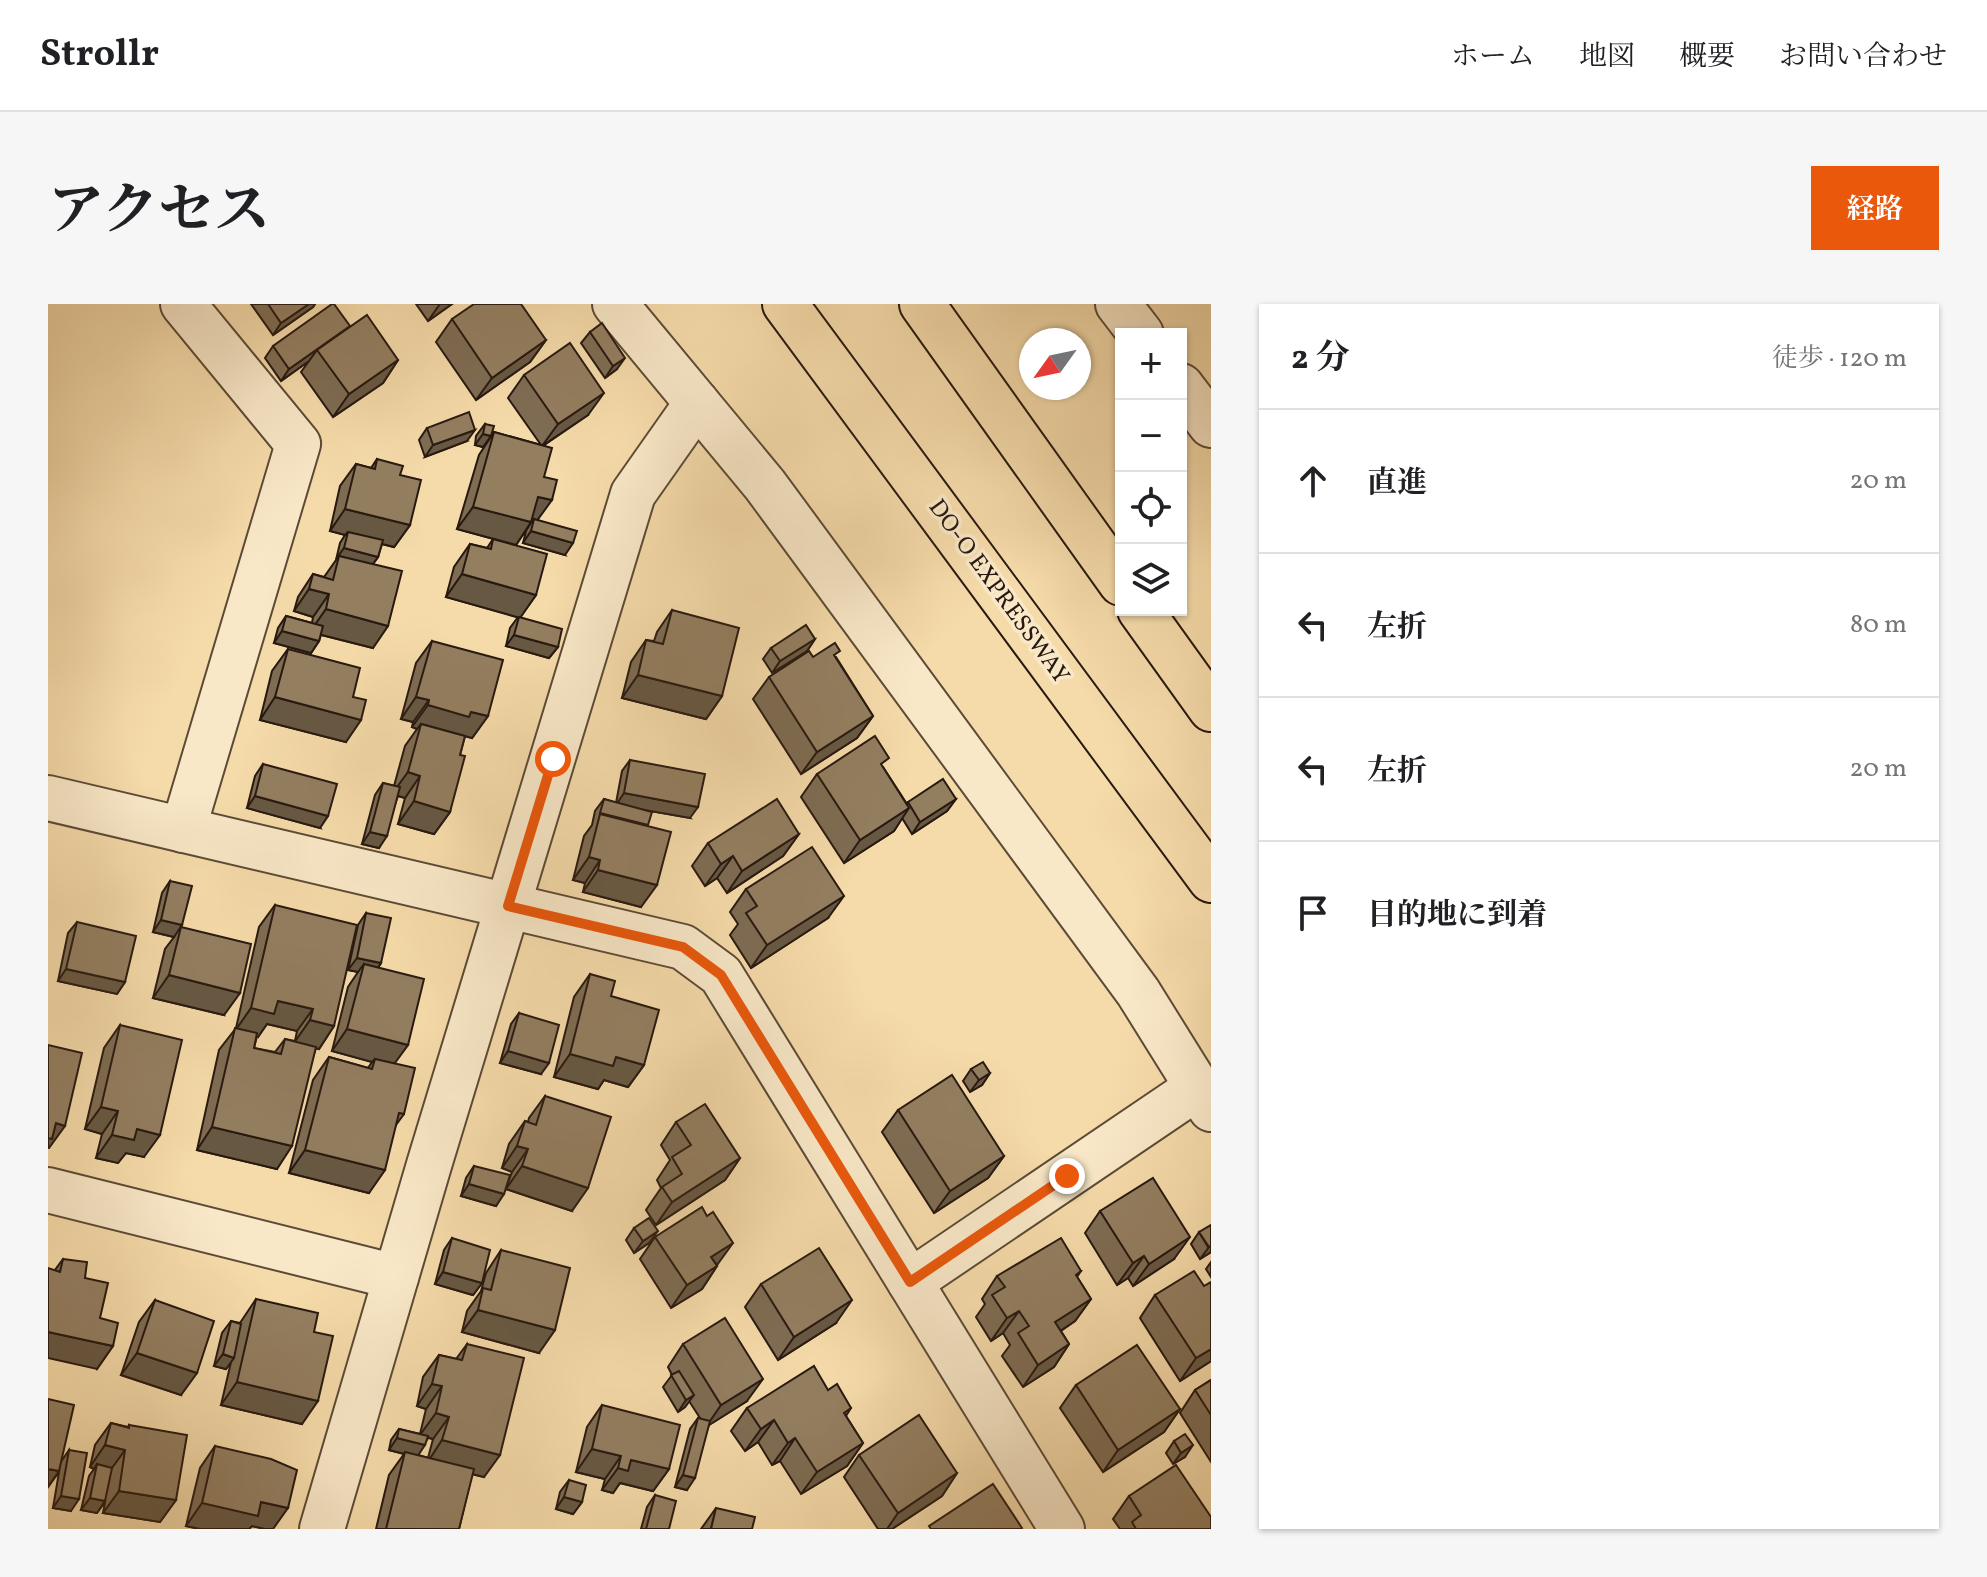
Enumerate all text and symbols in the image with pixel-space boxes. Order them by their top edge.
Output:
text: Strollr [40,29,159,82]
text: ホーム [1451,38,1535,77]
text: 地図 [1579,38,1635,77]
text: 概要 [1679,38,1735,77]
text: お問い合わせ [1779,38,1947,77]
button: 経路 [1811,166,1939,250]
text: アクセス [48,175,270,253]
north arrow [1019,328,1091,400]
map controls [1115,328,1187,616]
button: + [1115,328,1187,400]
text: 2 分 [1291,336,1349,383]
text: 徒歩 · 120 m [1772,341,1907,377]
button: − [1115,400,1187,472]
icon: ahead [1291,459,1335,503]
text: 直進 [1367,463,1427,505]
text: 20 m [1849,463,1907,499]
button: locate [1115,472,1187,544]
street label: DO-O EXPRESSWAY [919,493,1077,691]
button: layers [1115,544,1187,616]
icon: left [1291,603,1335,647]
text: 左折 [1367,607,1427,649]
text: 80 m [1850,607,1907,643]
route start [535,741,571,777]
icon: left [1291,747,1335,791]
text: 左折 [1367,751,1427,793]
text: 20 m [1849,751,1907,787]
icon: arrive [1291,891,1335,935]
text: 目的地に到着 [1367,895,1547,937]
route end [1049,1158,1085,1194]

